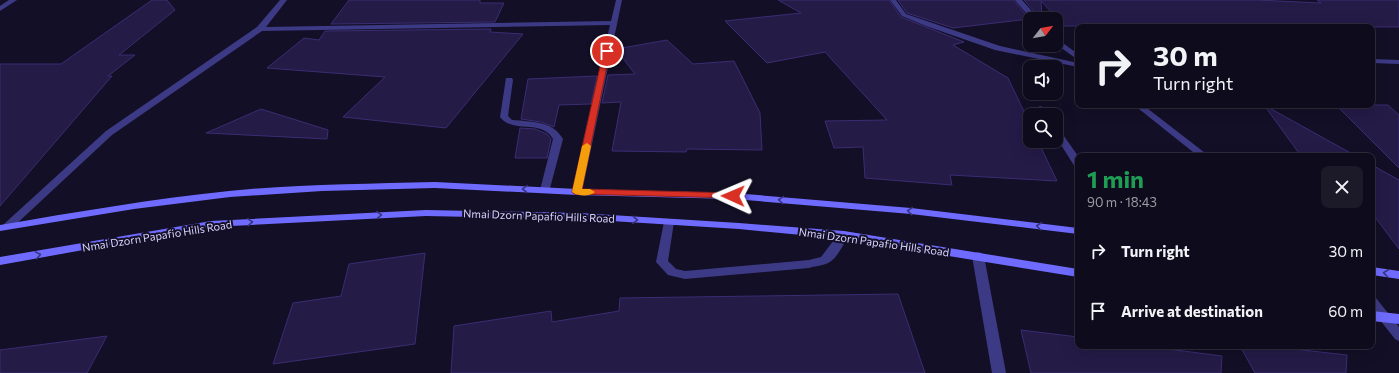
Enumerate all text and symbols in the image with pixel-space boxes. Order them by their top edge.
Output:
north arrow [1023,12,1063,52]
map controls [1023,12,1063,148]
pin [590,34,624,68]
text: 30 m [1153,38,1218,72]
icon: arrive [596,40,618,62]
icon: right [1087,40,1139,92]
button: sound [1023,60,1063,100]
text: Turn right [1153,72,1233,94]
button: search [1023,108,1063,148]
text: 1 min [1087,164,1144,193]
button: close [1321,166,1363,208]
position arrow [712,175,754,217]
one-way arrow [522,185,528,193]
text: 90 m · 18:43 [1087,194,1157,210]
one-way arrow [778,196,784,205]
street label: Nmai Dzorn Papafio Hills Road [463,206,615,225]
one-way arrow [907,207,913,216]
one-way arrow [376,210,382,219]
one-way arrow [632,215,638,224]
street label: Nmai Dzorn Papafio Hills Road [81,217,233,254]
one-way arrow [247,217,253,226]
one-way arrow [1036,222,1042,231]
street label: Nmai Dzorn Papafio Hills Road [798,225,950,259]
icon: right [1087,240,1109,262]
text: Turn right [1121,242,1190,260]
text: 30 m [1329,242,1363,260]
one-way arrow [35,251,42,260]
one-way arrow [1382,269,1389,278]
icon: arrive [1087,300,1109,322]
text: Arrive at destination [1121,302,1263,320]
text: 60 m [1328,302,1363,320]

